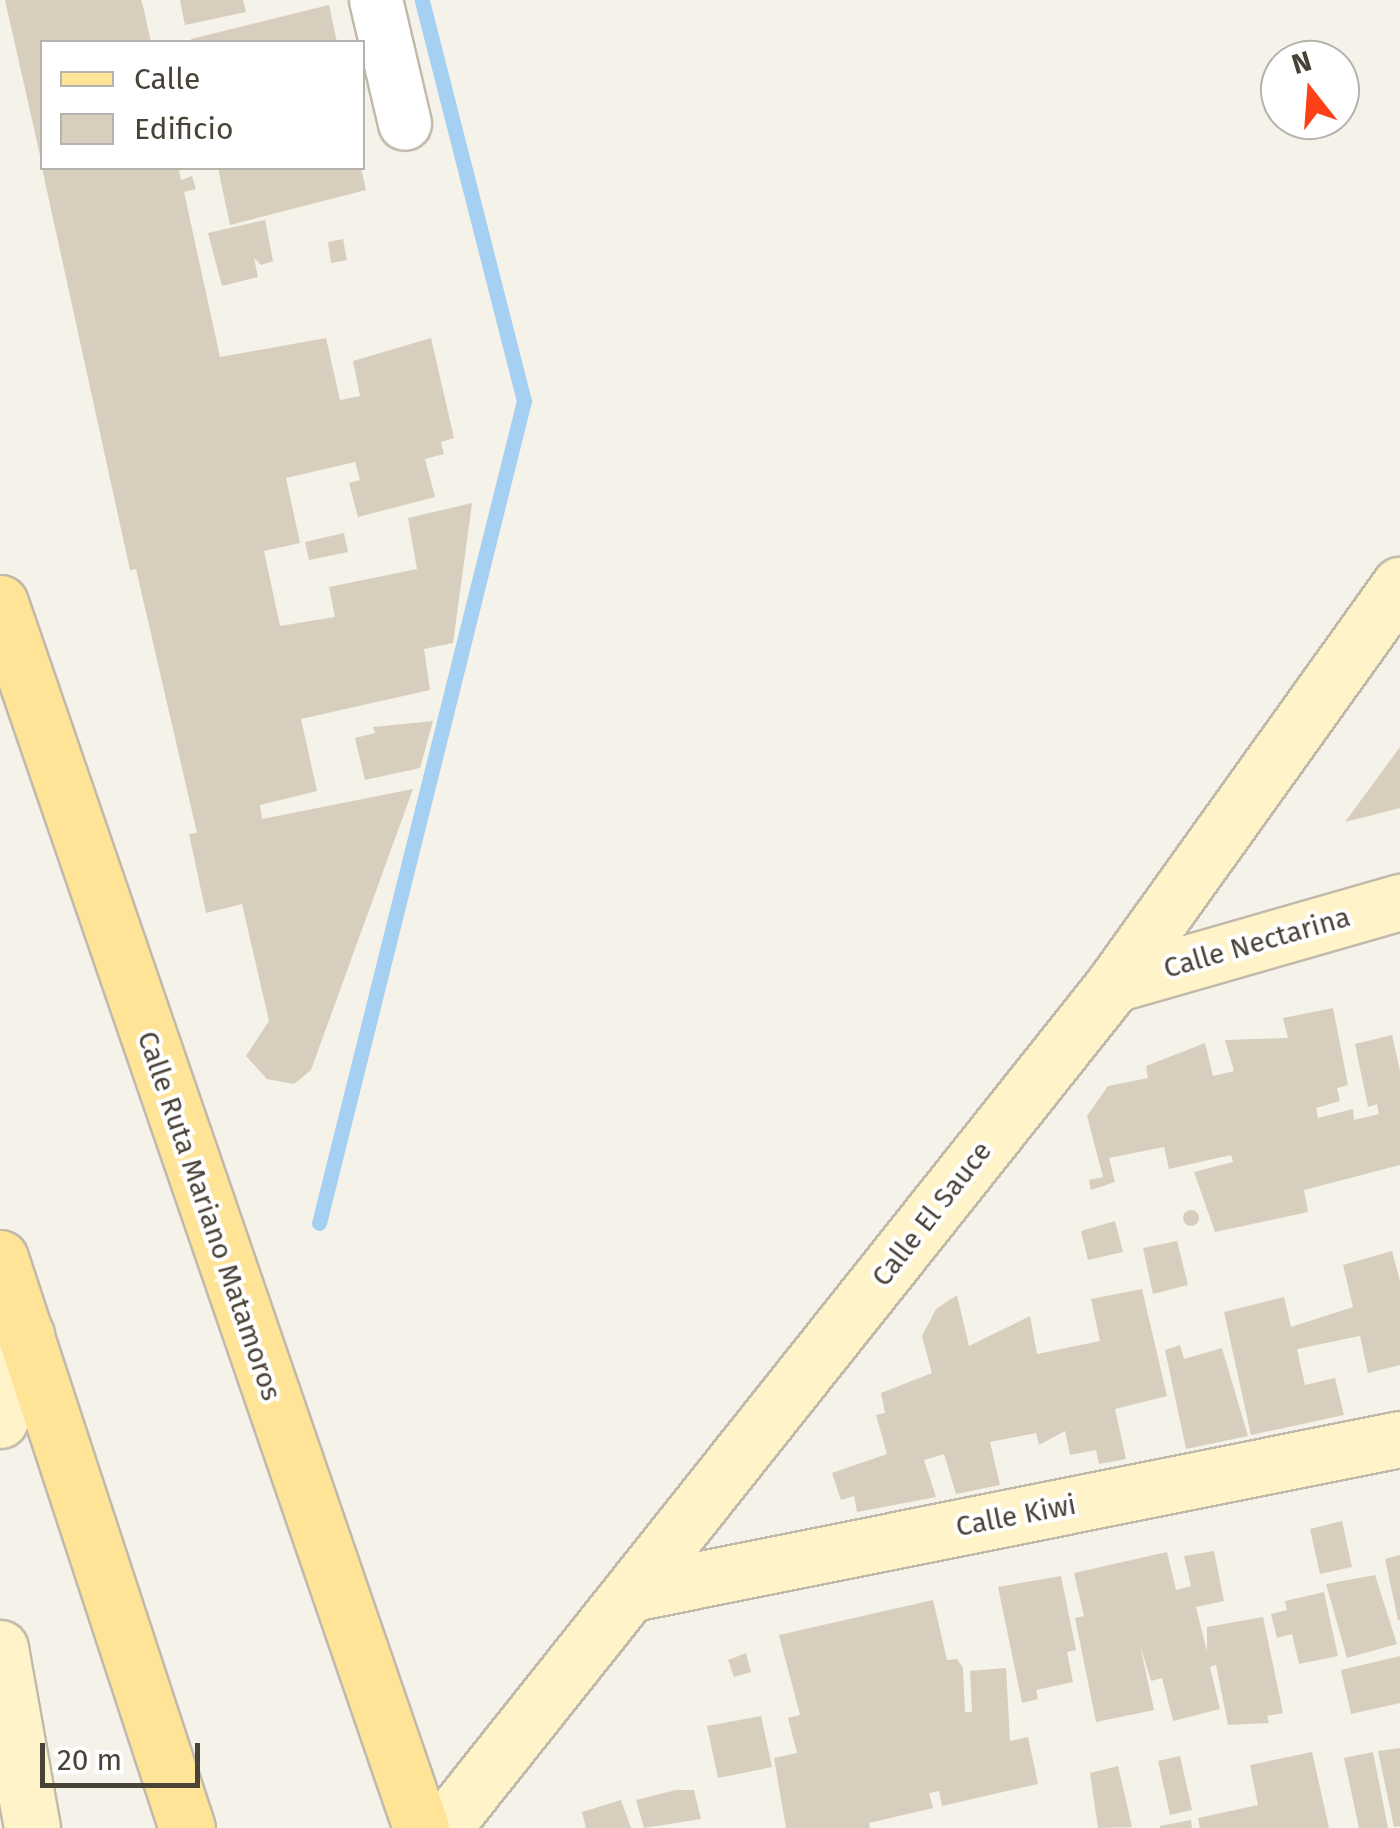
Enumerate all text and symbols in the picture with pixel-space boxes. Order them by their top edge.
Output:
legend [40,40,365,170]
north arrow [1260,40,1360,140]
text: N [1288,44,1315,81]
text: Calle [134,61,200,97]
text: Edificio [134,111,233,147]
street label: Calle Nectarina [1160,900,1354,986]
street label: Calle Ruta Mariano Matamoros [130,1027,288,1405]
street label: Calle El Sauce [865,1135,999,1293]
street label: Calle Kiwi [953,1488,1079,1544]
scale bar [45,1723,205,1785]
text: 20 m [57,1742,122,1778]

